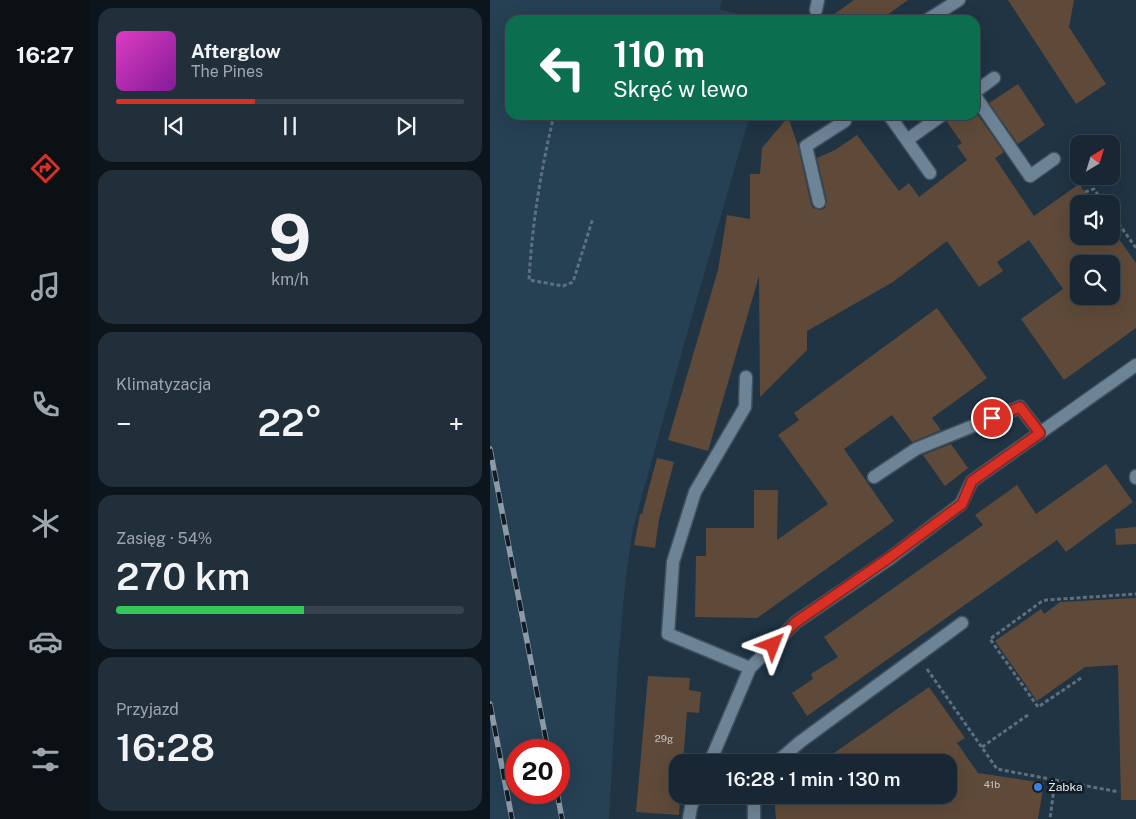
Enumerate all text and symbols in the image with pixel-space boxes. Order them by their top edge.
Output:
text: 110 m [613,34,705,75]
icon: left [530,35,595,100]
text: Afterglow [191,40,281,62]
text: 16:27 [16,42,74,68]
text: The Pines [191,62,263,81]
text: Skręć w lewo [613,76,748,102]
icon: previous [160,112,188,140]
icon: pause [276,112,304,140]
icon: next [392,112,420,140]
north arrow [1070,135,1120,185]
map controls [1070,135,1120,305]
icon: directions [28,151,63,186]
button: sound [1070,195,1120,245]
text: 9 [269,199,311,276]
button: search [1070,255,1120,305]
icon: music [28,269,63,304]
text: km/h [271,270,309,289]
text: Klimatyzacja [116,375,211,394]
icon: phone [28,387,63,422]
pin [971,397,1013,439]
text: 22° [258,400,322,445]
icon: arrive [978,404,1006,432]
text: − [116,407,132,440]
text: + [448,407,464,440]
icon: climate [28,506,63,541]
text: Zasięg · 54% [116,529,212,548]
text: 270 km [116,554,250,599]
position arrow [746,618,798,670]
icon: car [28,624,63,659]
text: Przyjazd [116,700,179,719]
text: 16:28 [116,725,215,770]
house number: 29g [655,732,673,744]
speed limit sign: 20 [505,739,570,804]
icon: filters [28,742,63,777]
text: 16:28 · 1 min · 130 m [725,768,901,790]
house number: 41b [984,778,1000,790]
place label: Żabka [1048,780,1083,794]
marker: Żabka [1032,781,1044,793]

